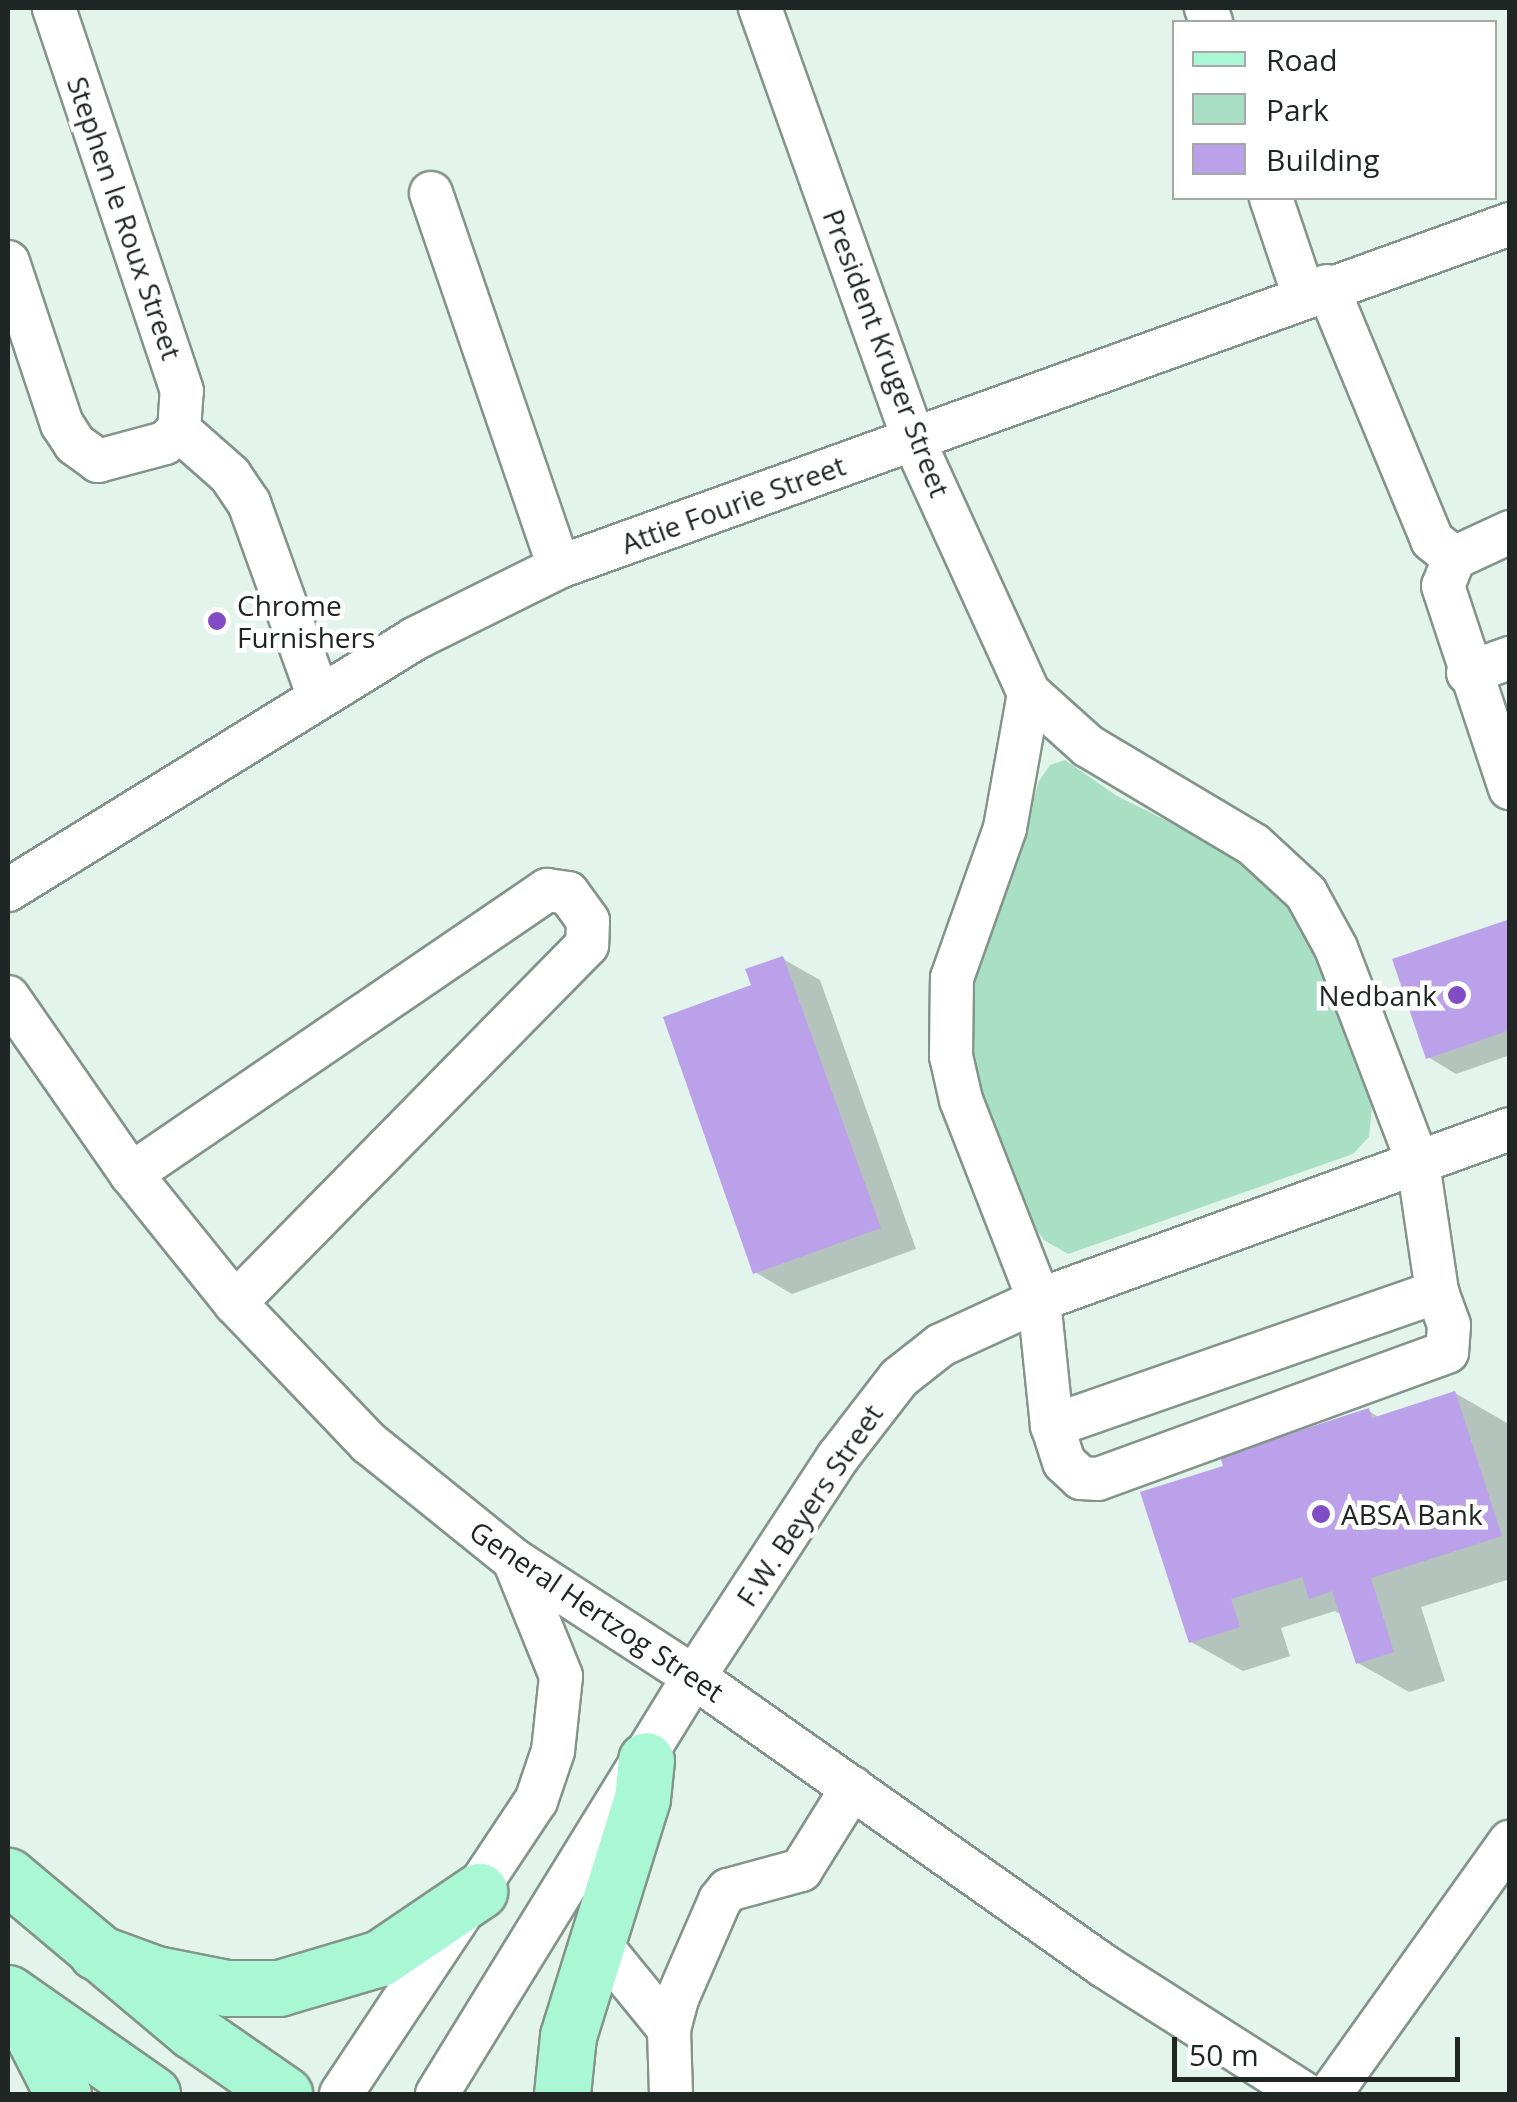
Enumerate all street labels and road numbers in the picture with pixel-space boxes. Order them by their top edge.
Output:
street label: Stephen le Roux Street [61,72,189,364]
street label: President Kruger Street [817,204,957,502]
street label: Attie Fourie Street [616,448,850,560]
street label: F.W. Beyers Street [729,1398,889,1612]
street label: General Hertzog Street [464,1514,730,1708]

